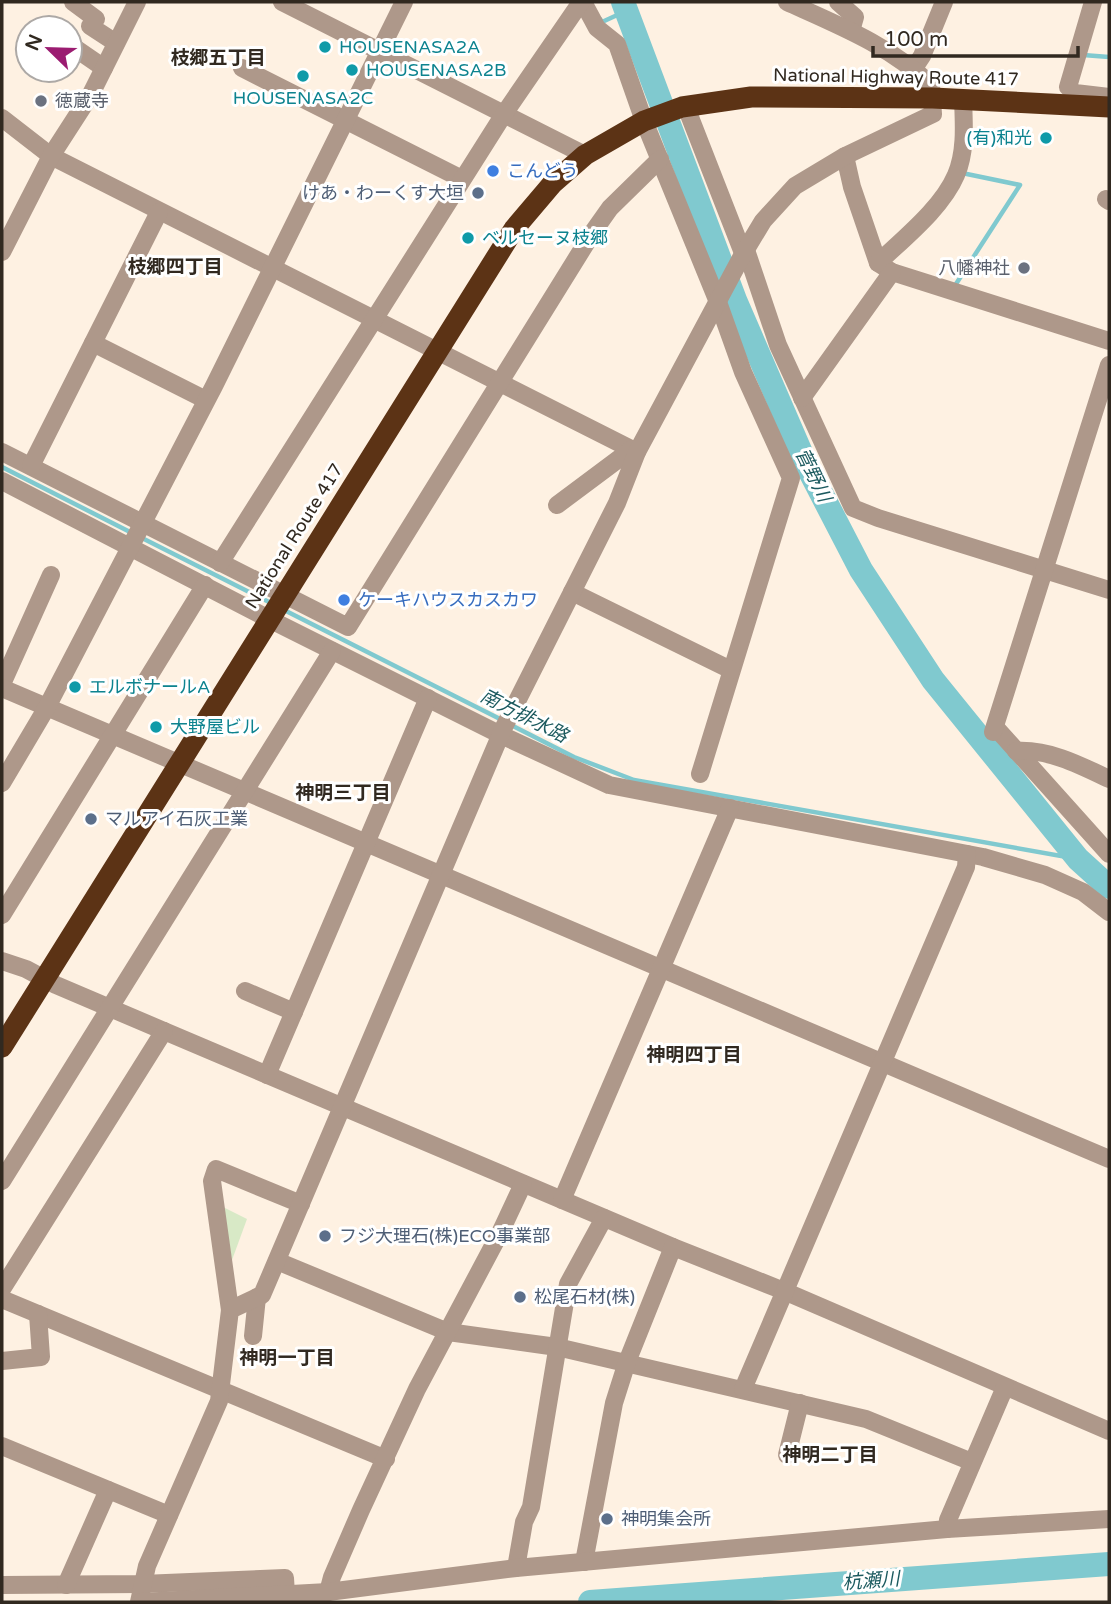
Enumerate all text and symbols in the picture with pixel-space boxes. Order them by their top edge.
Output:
north arrow [14,14,84,84]
scale bar [873,14,1078,58]
text: 100 m [884,27,948,52]
text: N [21,31,47,54]
place label: HOUSENASA2A [339,36,481,58]
marker: HOUSENASA2A [317,39,333,55]
district label: 枝郷五丁目 [170,47,266,69]
place label: HOUSENASA2B [366,59,507,81]
marker: HOUSENASA2B [344,62,360,78]
street label: National Highway Route 417 [773,64,1019,90]
marker: HOUSENASA2C [295,68,311,84]
place label: HOUSENASA2C [233,87,373,109]
place label: 徳蔵寺 [55,90,109,112]
marker: 徳蔵寺 [33,93,49,109]
place label: (有)和光 [967,127,1032,149]
marker: (有)和光 [1038,130,1054,146]
place label: こんどう [507,160,578,182]
marker: こんどう [485,163,501,179]
place label: けあ・わーくす大垣 [302,182,464,204]
marker: けあ・わーくす大垣 [470,185,486,201]
place label: ベルセーヌ枝郷 [482,227,608,249]
marker: ベルセーヌ枝郷 [460,230,476,246]
district label: 枝郷四丁目 [127,256,223,278]
place label: 八幡神社 [938,257,1010,279]
marker: 八幡神社 [1016,260,1032,276]
water label: 菅野川 [791,445,836,507]
street label: National Route 417 [240,459,348,613]
place label: ケーキハウスカスカワ [358,589,538,611]
marker: ケーキハウスカスカワ [336,592,352,608]
place label: エルボナールA [89,676,210,698]
marker: エルボナールA [67,679,83,695]
water label: 南方排水路 [477,685,573,748]
place label: 大野屋ビル [170,716,260,738]
marker: 大野屋ビル [148,719,164,735]
district label: 神明三丁目 [295,782,391,804]
place label: マルアイ石灰工業 [105,808,248,830]
marker: マルアイ石灰工業 [83,811,99,827]
district label: 神明四丁目 [646,1044,742,1066]
place label: フジ大理石(株)ECO事業部 [339,1225,550,1247]
marker: フジ大理石(株)ECO事業部 [317,1228,333,1244]
place label: 松尾石材(株) [534,1286,635,1308]
marker: 松尾石材(株) [512,1289,528,1305]
district label: 神明一丁目 [239,1347,335,1369]
district label: 神明二丁目 [782,1444,878,1466]
place label: 神明集会所 [621,1508,711,1530]
marker: 神明集会所 [599,1511,615,1527]
water label: 杭瀬川 [842,1568,902,1594]

